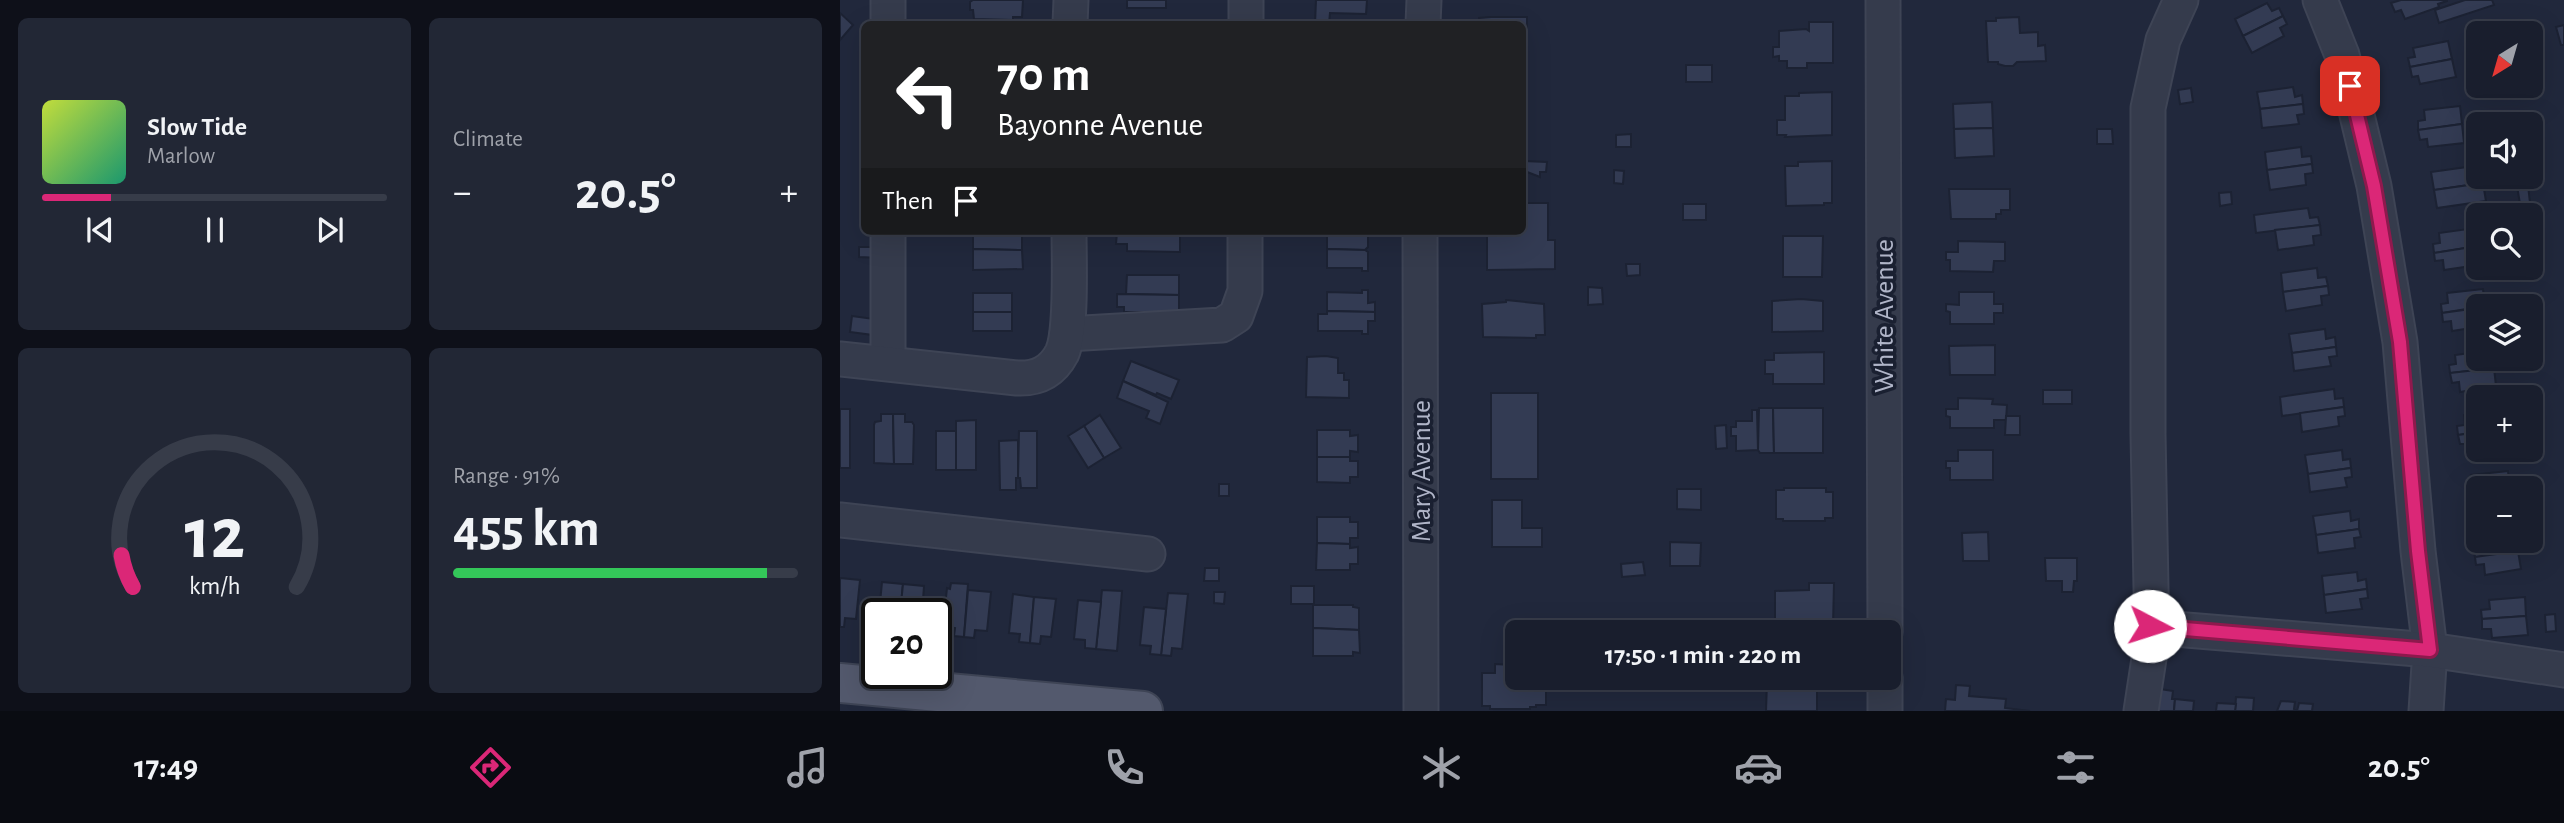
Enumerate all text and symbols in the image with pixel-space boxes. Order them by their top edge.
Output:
north arrow [2466,21,2543,98]
map controls [2466,21,2543,553]
icon: left [882,49,973,140]
text: 70 m [997,51,1091,100]
pin [2320,56,2380,116]
icon: arrive [2331,67,2369,105]
text: Bayonne Avenue [997,109,1203,141]
button: sound [2466,112,2543,189]
text: Slow Tide [147,114,247,140]
text: Climate [453,128,523,151]
text: Marlow [147,145,215,168]
text: 20.5° [575,166,676,218]
text: − [453,174,471,212]
text: + [780,174,798,212]
icon: arrive [947,182,985,220]
text: Then [882,188,933,214]
button: search [2466,203,2543,280]
icon: previous [81,211,119,249]
icon: pause [196,211,234,249]
icon: next [311,211,349,249]
street label: White Avenue [1871,239,1899,393]
button: layers [2466,294,2543,371]
button: + [2466,385,2543,462]
street label: Mary Avenue [1408,400,1436,542]
text: Range · 91% [453,465,560,488]
button: − [2466,476,2543,553]
text: 12 [184,499,245,572]
text: 455 km [453,503,600,555]
text: km/h [189,573,240,598]
position arrow [2113,589,2187,663]
speed limit sign: 20 [861,598,952,689]
text: 17:50 · 1 min · 220 m [1605,642,1801,668]
icon: directions [466,743,515,792]
icon: music [783,743,832,792]
icon: phone [1100,743,1149,792]
icon: climate [1417,743,1466,792]
icon: car [1734,743,1783,792]
icon: filters [2051,743,2100,792]
text: 17:49 [134,751,198,783]
text: 20.5° [2368,751,2430,783]

